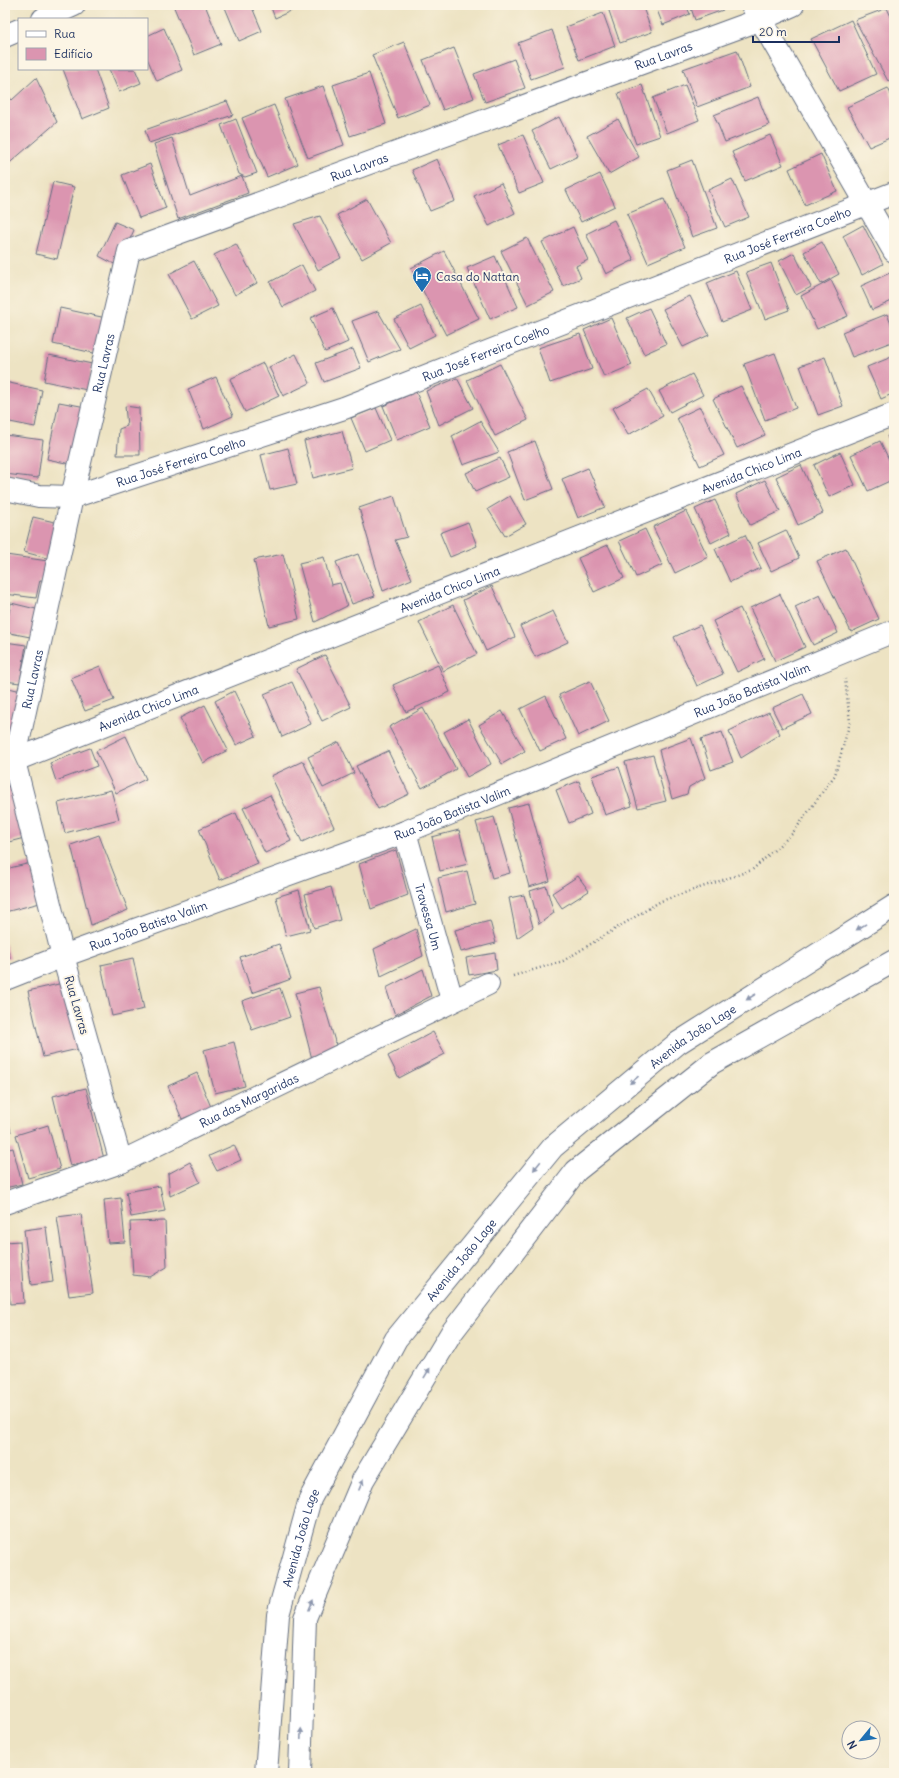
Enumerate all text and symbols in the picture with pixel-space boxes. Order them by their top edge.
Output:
legend [18,18,148,70]
scale bar [753,18,839,44]
text: 20 m [759,24,787,39]
text: Rua [54,26,76,41]
street label: Rua Lavras [632,38,694,73]
text: Edifício [54,46,93,61]
street label: Rua Lavras [328,149,390,184]
street label: Rua José Ferreira Coelho [722,203,853,266]
hotel icon: Casa do Nattan [411,265,433,293]
place label: Casa do Nattan [436,269,519,284]
street label: Rua José Ferreira Coelho [420,321,551,384]
street label: Rua Lavras [89,332,117,394]
street label: Rua José Ferreira Coelho [114,433,247,490]
street label: Avenida Chico Lima [699,444,804,497]
street label: Avenida Chico Lima [398,562,502,615]
street label: Rua Lavras [18,648,46,710]
street label: Rua João Batista Valim [691,659,812,720]
street label: Avenida Chico Lima [96,681,201,734]
street label: Rua João Batista Valim [392,782,513,843]
street label: Travessa Um [412,882,445,952]
street label: Rua João Batista Valim [87,897,209,953]
one-way arrow [856,923,866,931]
street label: Rua Lavras [61,974,93,1036]
one-way arrow [745,993,757,1000]
street label: Avenida João Lage [646,1001,739,1071]
street label: Rua das Margaridas [197,1070,301,1130]
one-way arrow [628,1075,639,1084]
one-way arrow [533,1161,542,1172]
street label: Avenida João Lage [423,1215,499,1304]
one-way arrow [423,1367,430,1379]
one-way arrow [358,1479,364,1491]
street label: Avenida João Lage [279,1486,322,1589]
one-way arrow [308,1599,314,1611]
north arrow [841,1720,881,1760]
one-way arrow [298,1728,305,1740]
text: N [844,1738,860,1752]

